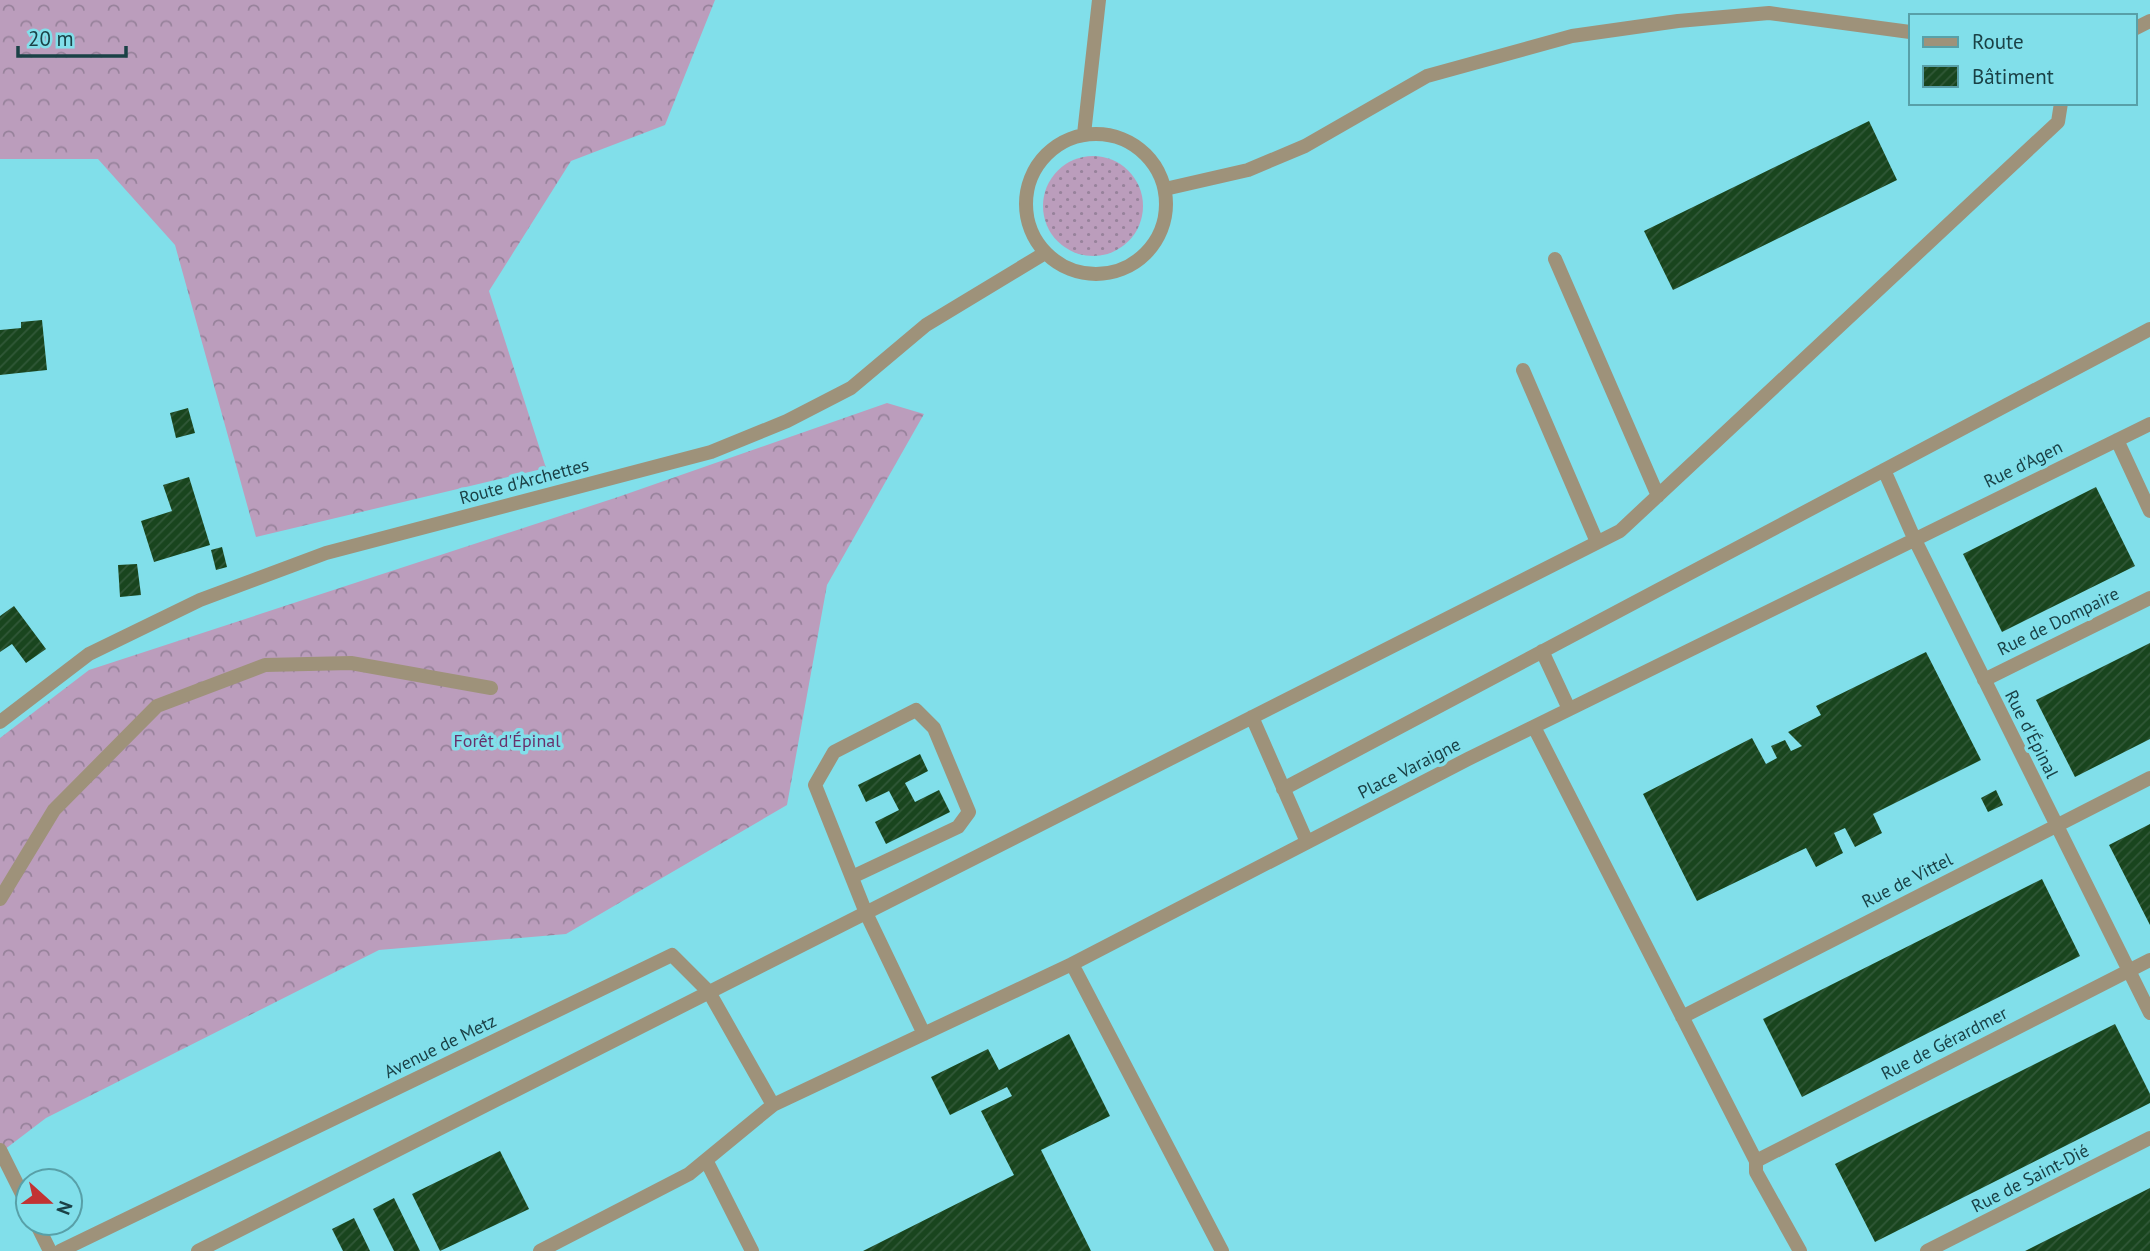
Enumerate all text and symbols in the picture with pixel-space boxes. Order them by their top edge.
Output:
scale bar [18,14,126,58]
legend [1909,14,2136,105]
text: 20 m [28,25,74,52]
text: Route [1972,28,2024,55]
text: Bâtiment [1972,63,2054,90]
street label: Rue d'Agen [1980,435,2066,493]
street label: Route d'Archettes [457,453,591,509]
street label: Rue de Dompaire [1993,582,2123,660]
street label: Rue d'Épinal [2000,686,2064,783]
park label: Forêt d'Épinal [454,729,561,752]
street label: Place Varaigne [1354,732,1464,804]
street label: Rue de Vittel [1858,847,1957,913]
street label: Rue de Gérardmer [1877,1001,2011,1085]
street label: Avenue de Metz [380,1009,500,1083]
street label: Rue de Saint-Dié [1967,1139,2093,1217]
north arrow [14,1167,84,1237]
text: N [51,1198,78,1218]

